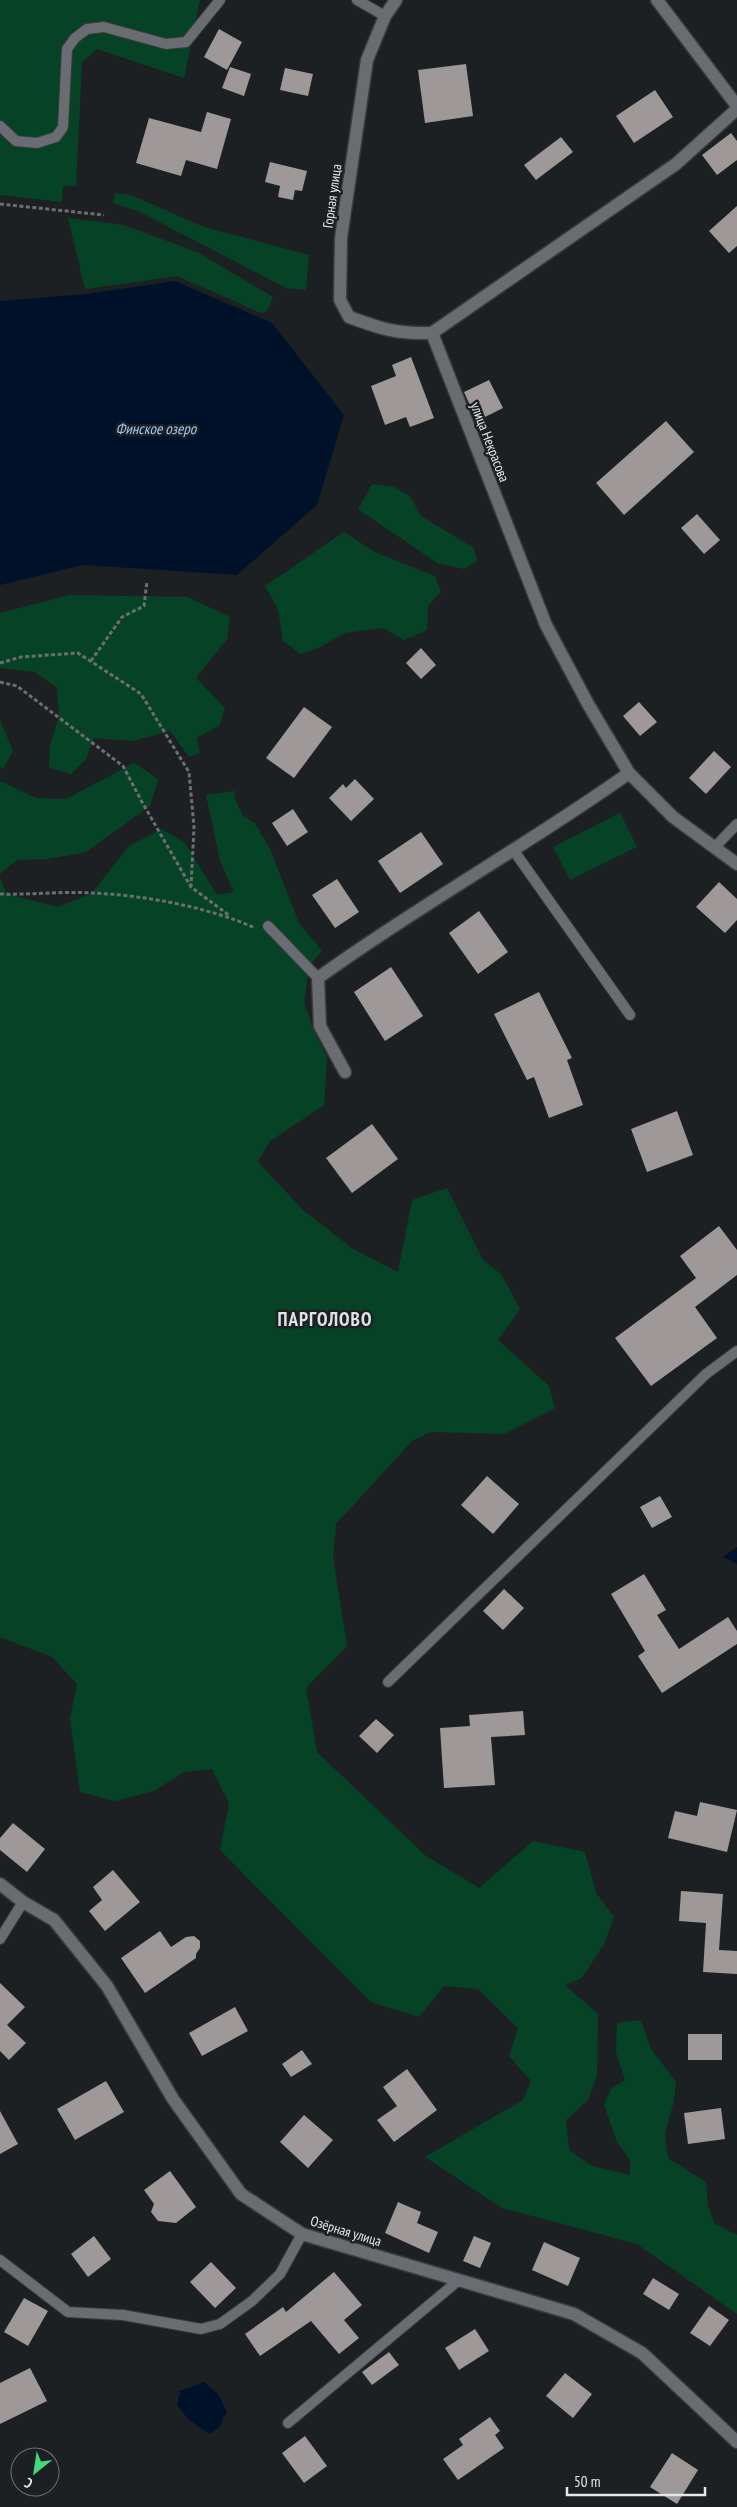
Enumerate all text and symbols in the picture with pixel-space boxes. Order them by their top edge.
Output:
street label: Горная улица [319,163,345,229]
street label: улица Некрасова [467,400,513,484]
water label: Финское озеро [116,419,198,438]
district label: ПАРГОЛОВО [278,1307,372,1331]
street label: Озёрная улица [308,2212,384,2250]
north arrow [10,2447,60,2497]
scale bar [567,2464,704,2496]
text: 50 m [574,2472,600,2491]
text: С [21,2474,36,2493]

